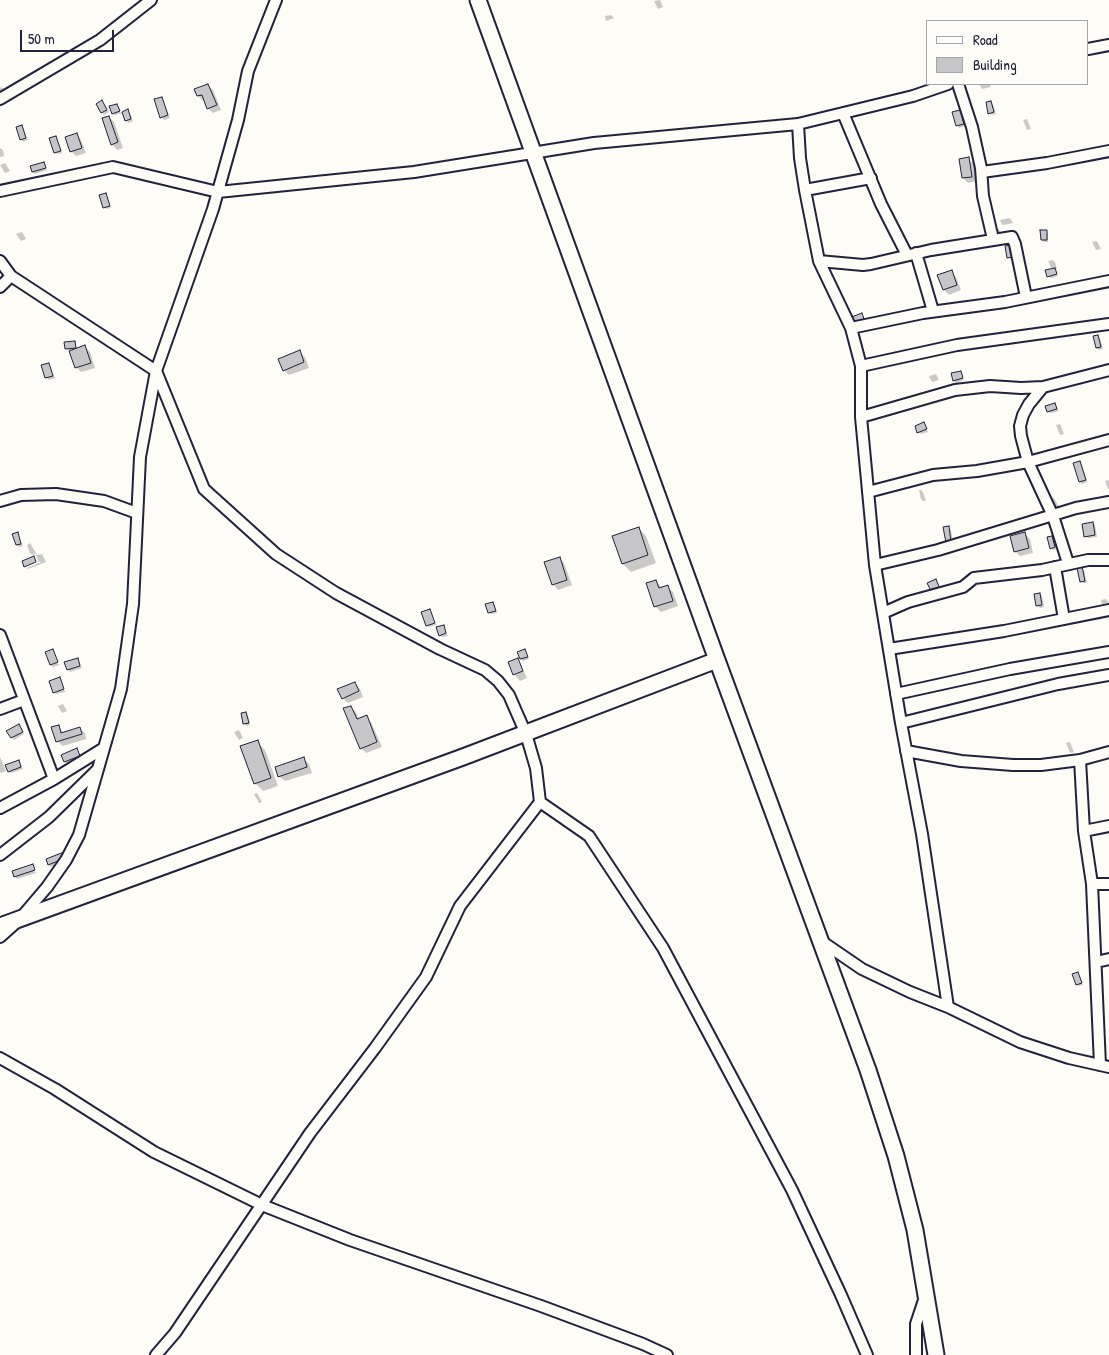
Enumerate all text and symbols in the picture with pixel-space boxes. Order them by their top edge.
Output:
scale bar [22,20,116,52]
legend [926,20,1089,85]
text: 50 m [28,28,55,49]
text: Road [973,29,998,50]
text: Building [973,54,1017,75]

